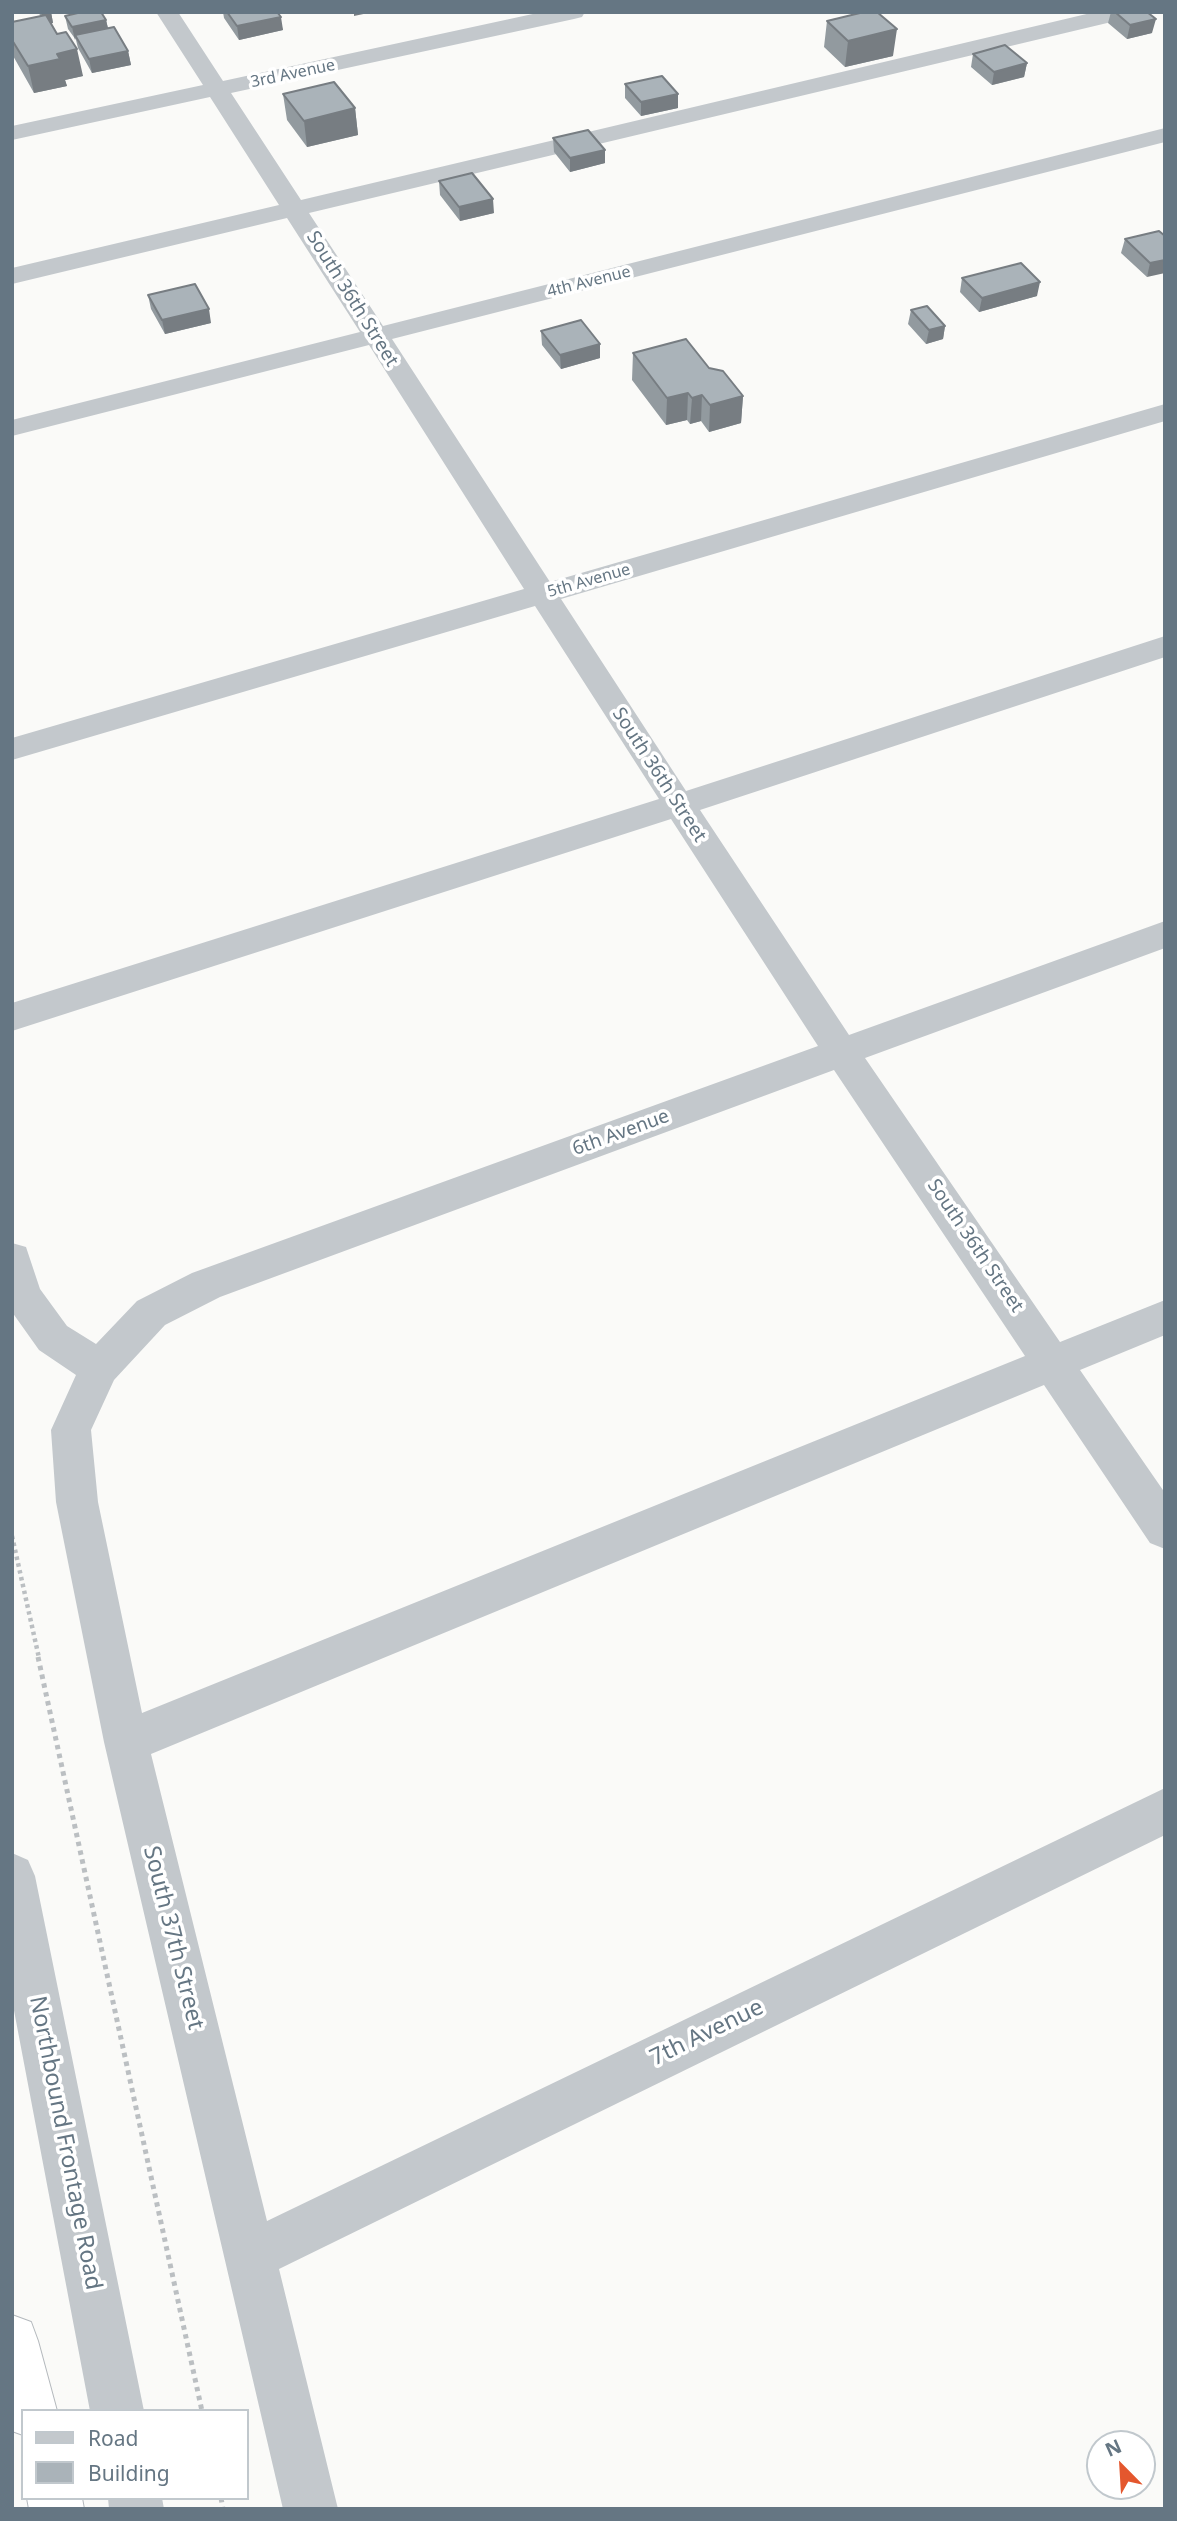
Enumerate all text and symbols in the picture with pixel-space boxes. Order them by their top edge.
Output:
street label: 3rd Avenue [249,56,337,92]
street label: South 36th Street [301,227,403,371]
street label: 4th Avenue [545,262,633,302]
street label: 5th Avenue [545,560,633,602]
street label: South 36th Street [607,704,711,846]
street label: 6th Avenue [570,1105,672,1161]
street label: South 36th Street [922,1175,1028,1317]
street label: South 37th Street [137,1843,209,2033]
street label: Northbound Frontage Road [23,1994,107,2292]
street label: 7th Avenue [646,1994,768,2072]
legend [21,2409,248,2500]
text: Road [88,2424,138,2452]
north arrow [1086,2430,1156,2500]
text: N [1101,2433,1126,2463]
text: Building [88,2459,170,2487]

